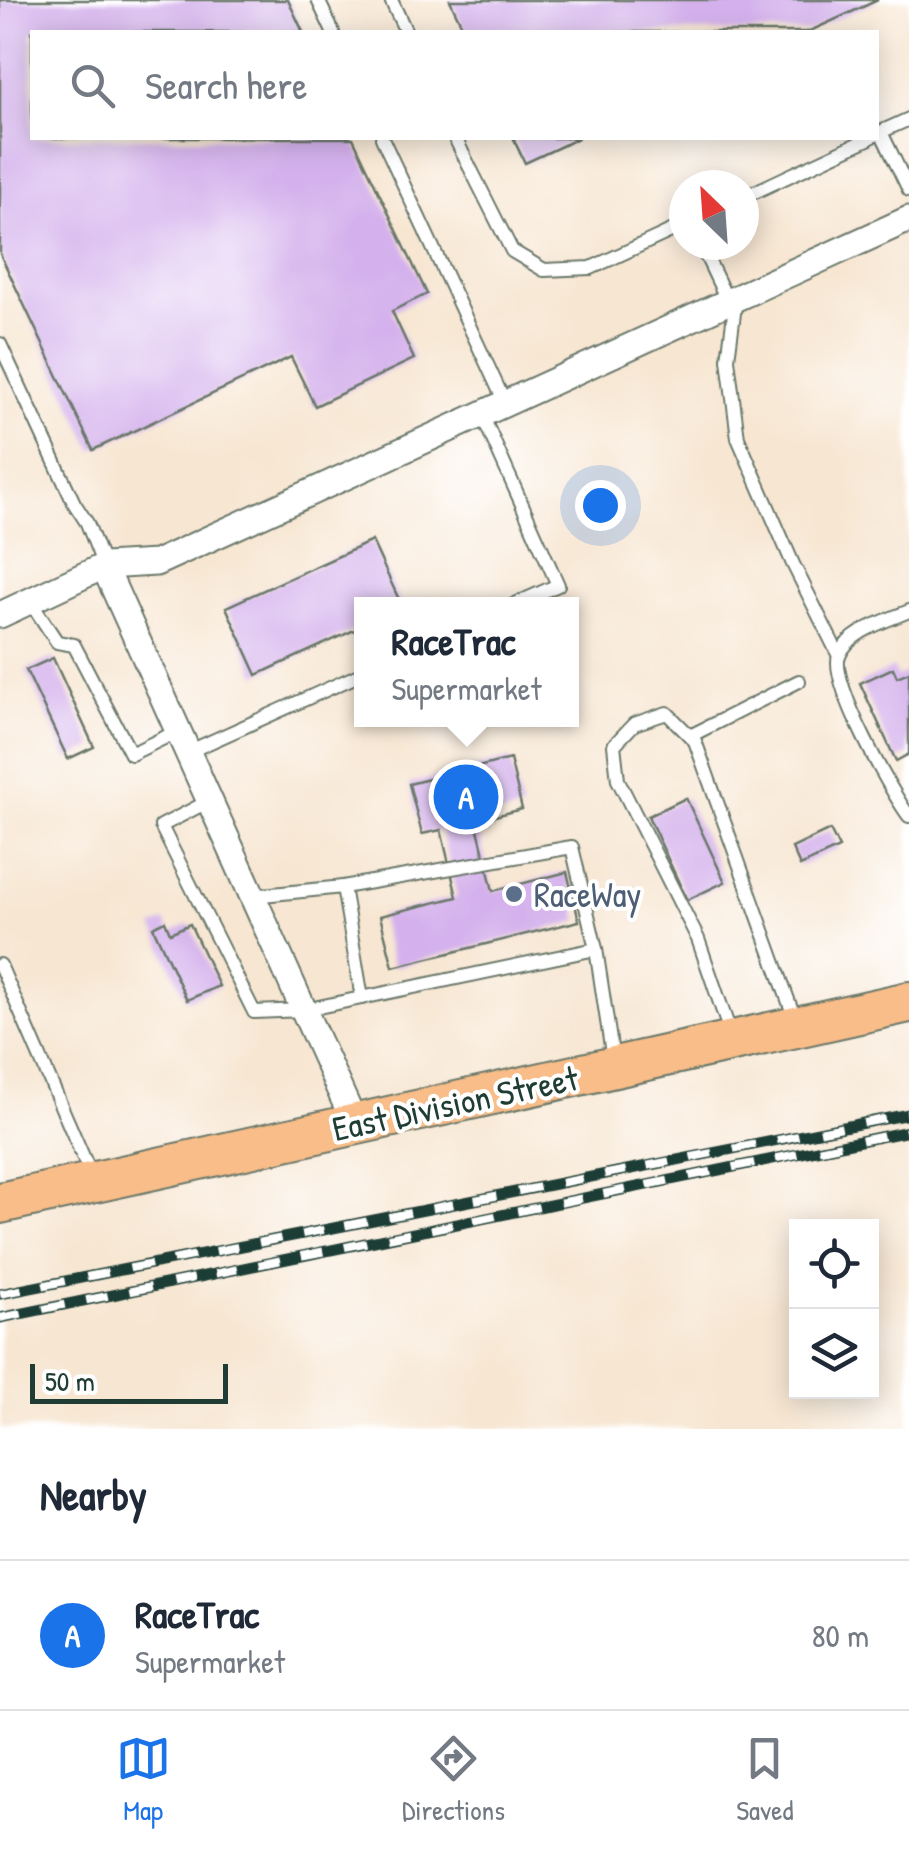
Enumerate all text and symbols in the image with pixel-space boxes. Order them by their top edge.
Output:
search box [30,30,879,140]
icon: search [65,58,120,113]
text: Search here [145,59,307,111]
north arrow [669,170,759,260]
your location [575,480,626,531]
popup [354,597,579,727]
text: RaceTrac [392,615,516,667]
text: Supermarket [392,667,541,710]
pin: A [434,760,498,834]
place label: RaceWay [534,871,641,918]
marker: RaceWay [503,883,525,905]
street label: East Division Street [328,1054,583,1152]
map controls [789,1219,879,1399]
button: locate [789,1219,879,1309]
button: layers [789,1309,879,1399]
scale bar [30,1359,228,1404]
text: 50 m [45,1362,95,1400]
text: Nearby [40,1466,147,1523]
text: RaceTrac [135,1588,259,1640]
text: A [65,1614,80,1657]
text: 80 m [812,1614,869,1657]
text: Supermarket [135,1640,285,1683]
tab: Map [116,1731,171,1829]
tab: Directions [402,1731,505,1829]
tab: Saved [736,1731,793,1829]

